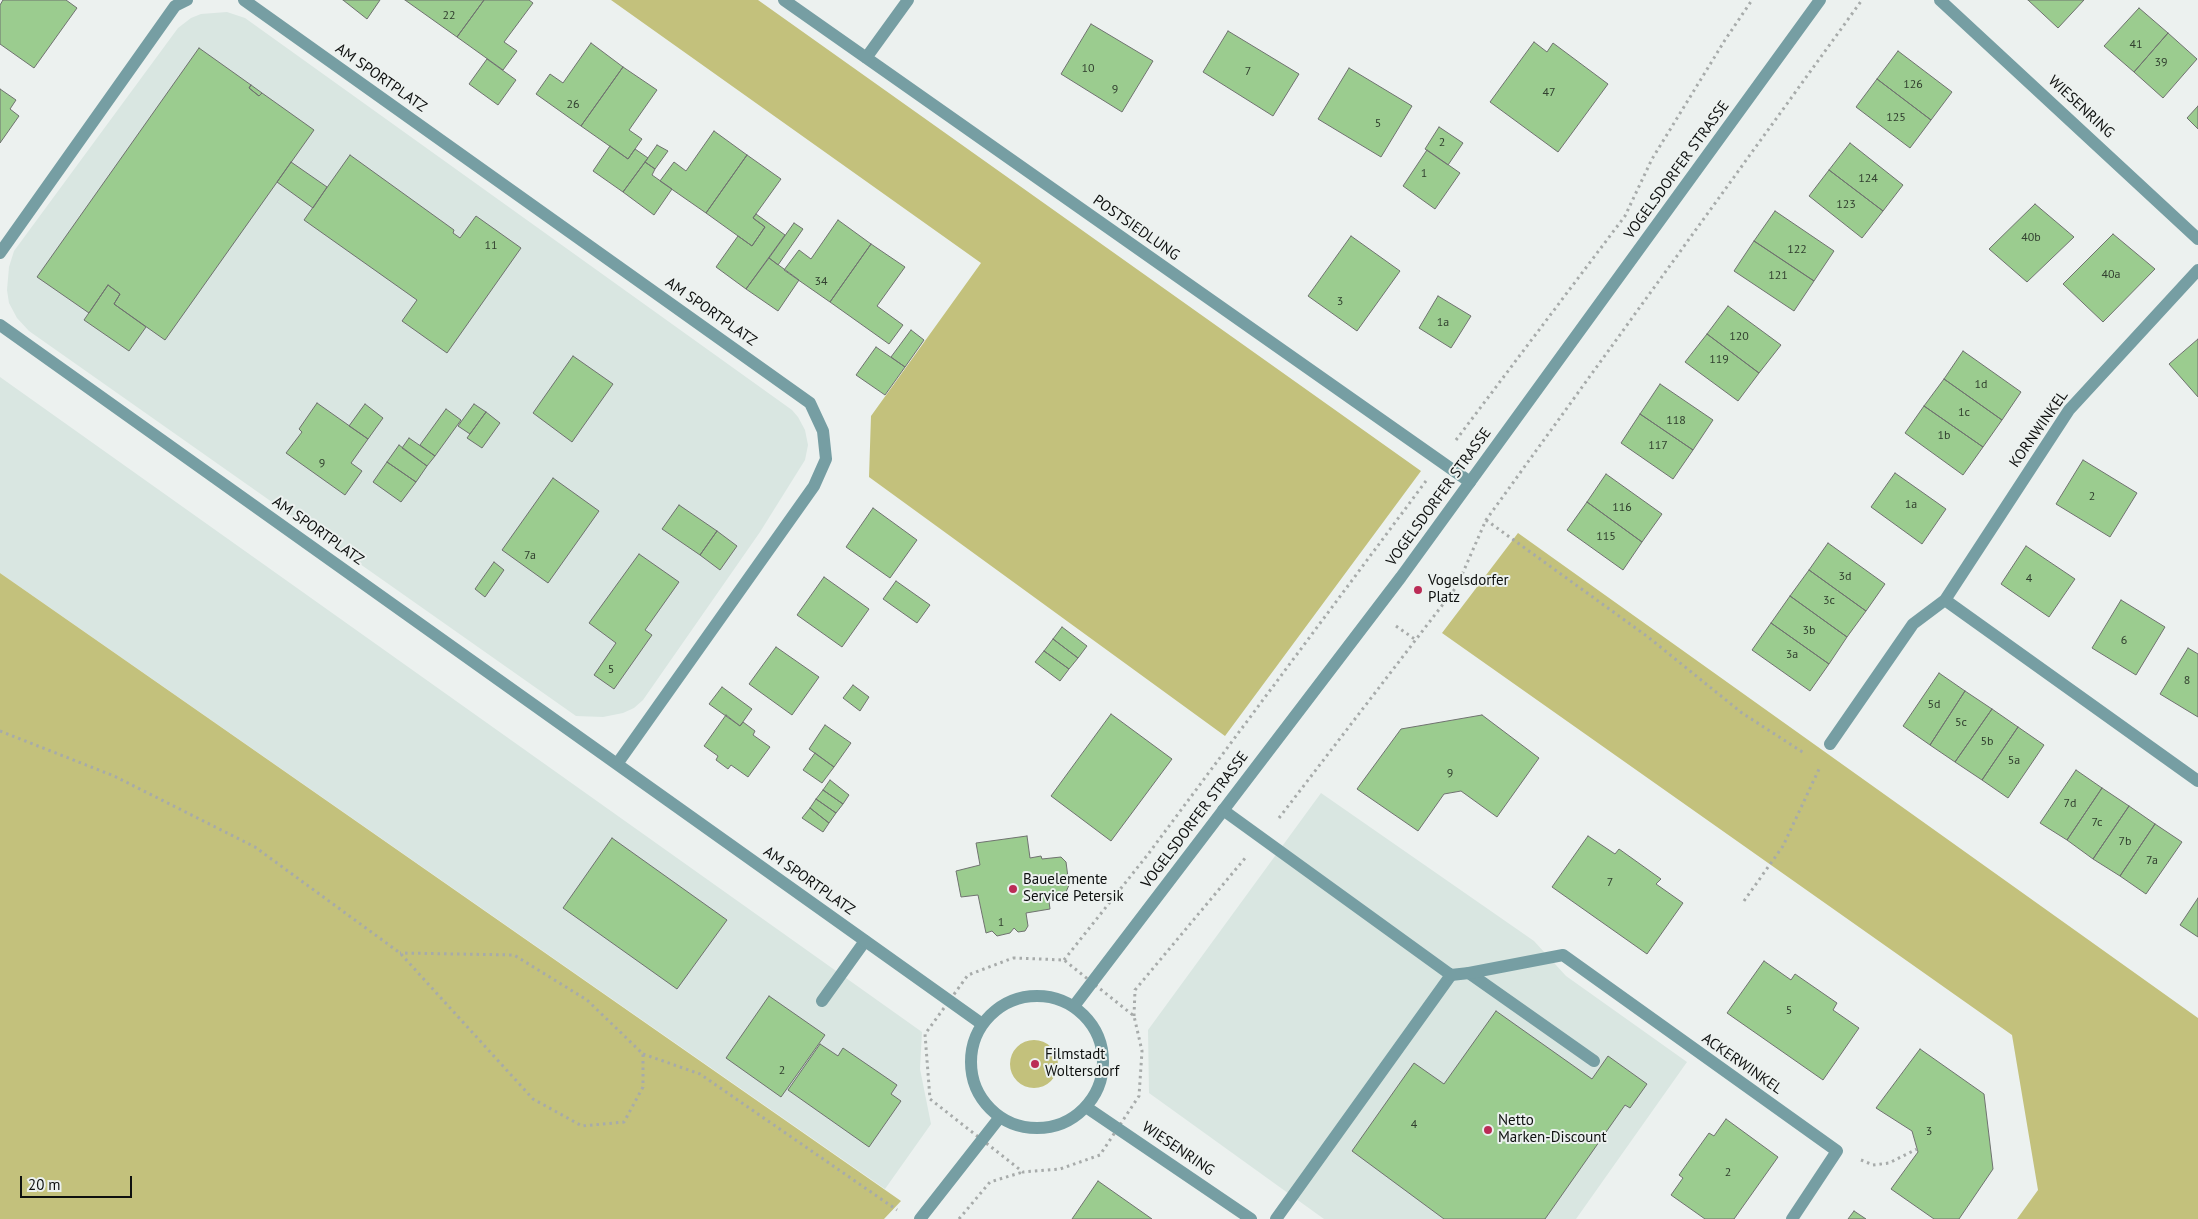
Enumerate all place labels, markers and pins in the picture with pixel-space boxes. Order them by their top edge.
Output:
place label: Vogelsdorfer Platz [1428,572,1509,607]
marker: Vogelsdorfer Platz [1412,584,1424,596]
place label: Bauelemente Service Petersik [1023,871,1124,906]
marker: Bauelemente Service Petersik [1007,883,1019,895]
place label: Filmstadt Woltersdorf [1045,1046,1119,1081]
marker: Filmstadt Woltersdorf [1029,1058,1041,1070]
place label: Netto Marken-Discount [1498,1112,1607,1147]
marker: Netto Marken-Discount [1482,1124,1494,1136]

